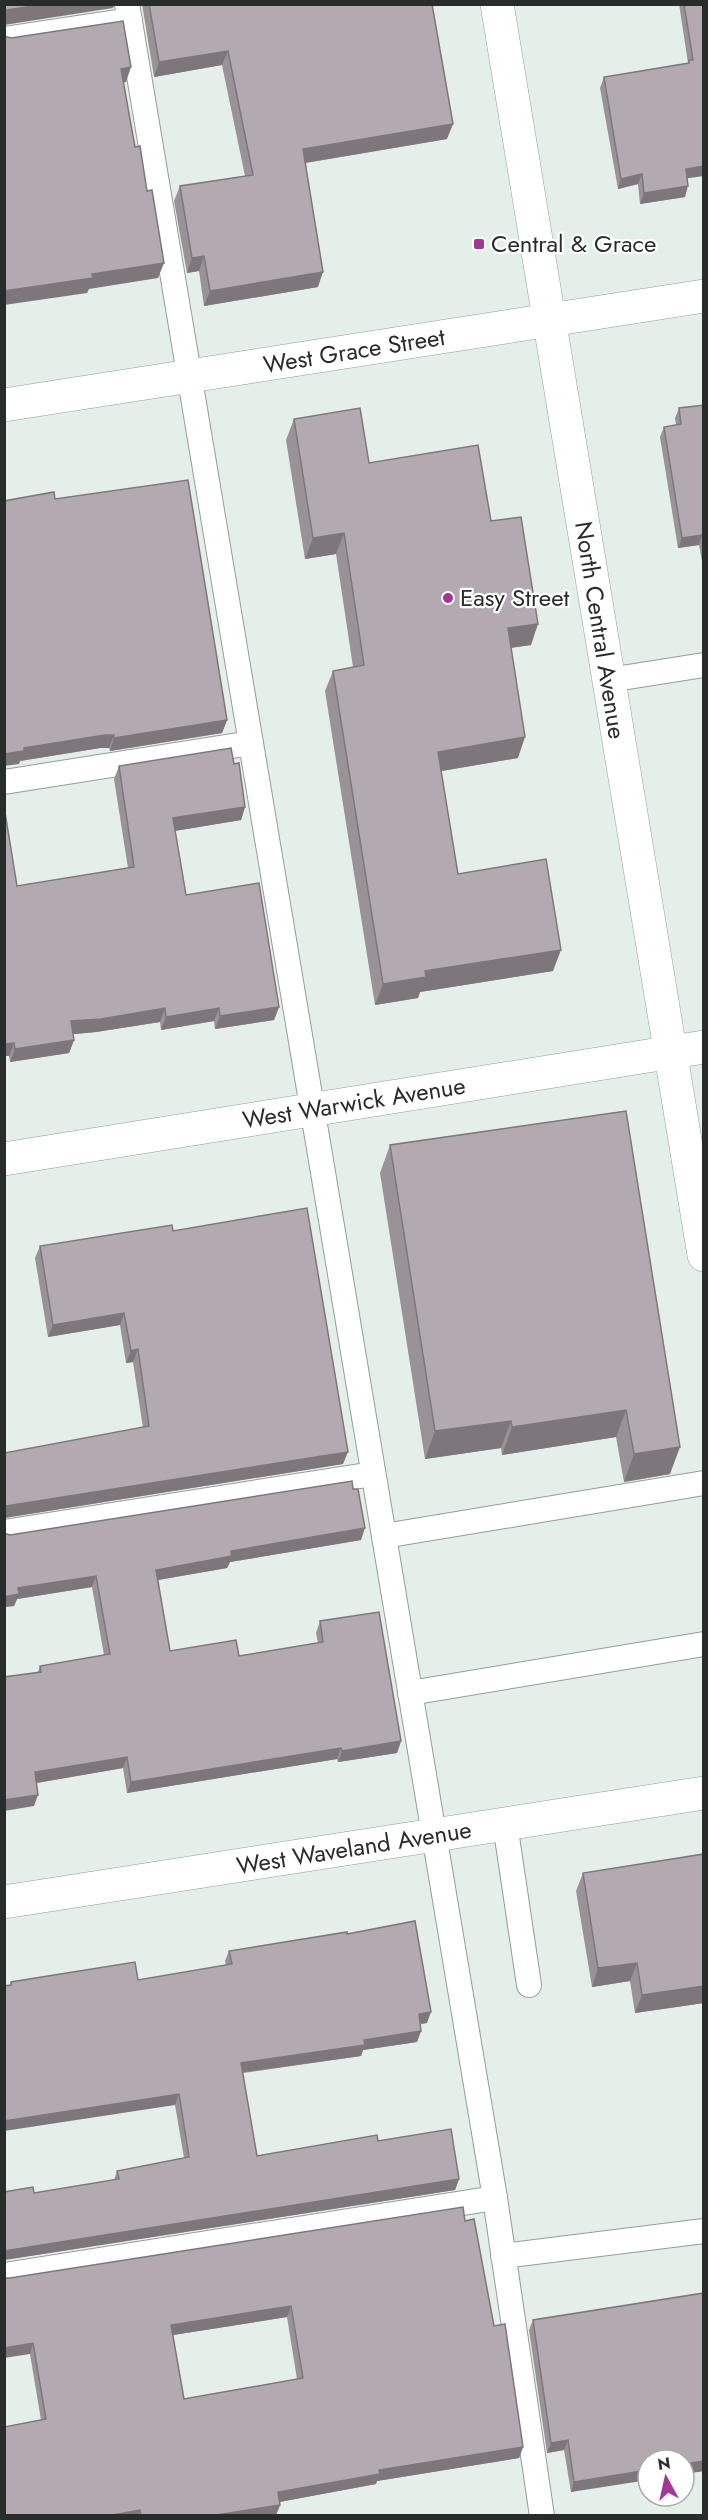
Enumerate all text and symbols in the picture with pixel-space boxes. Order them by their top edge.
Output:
place label: Central & Grace [491,226,656,261]
marker: Central & Grace [472,237,486,251]
street label: West Grace Street [261,319,448,382]
street label: North Central Avenue [566,519,635,741]
place label: Easy Street [460,580,570,615]
marker: Easy Street [441,591,455,605]
street label: West Warwick Avenue [240,1068,468,1137]
street label: West Waveland Avenue [234,1812,474,1883]
north arrow [636,2448,696,2508]
text: N [656,2451,672,2476]

